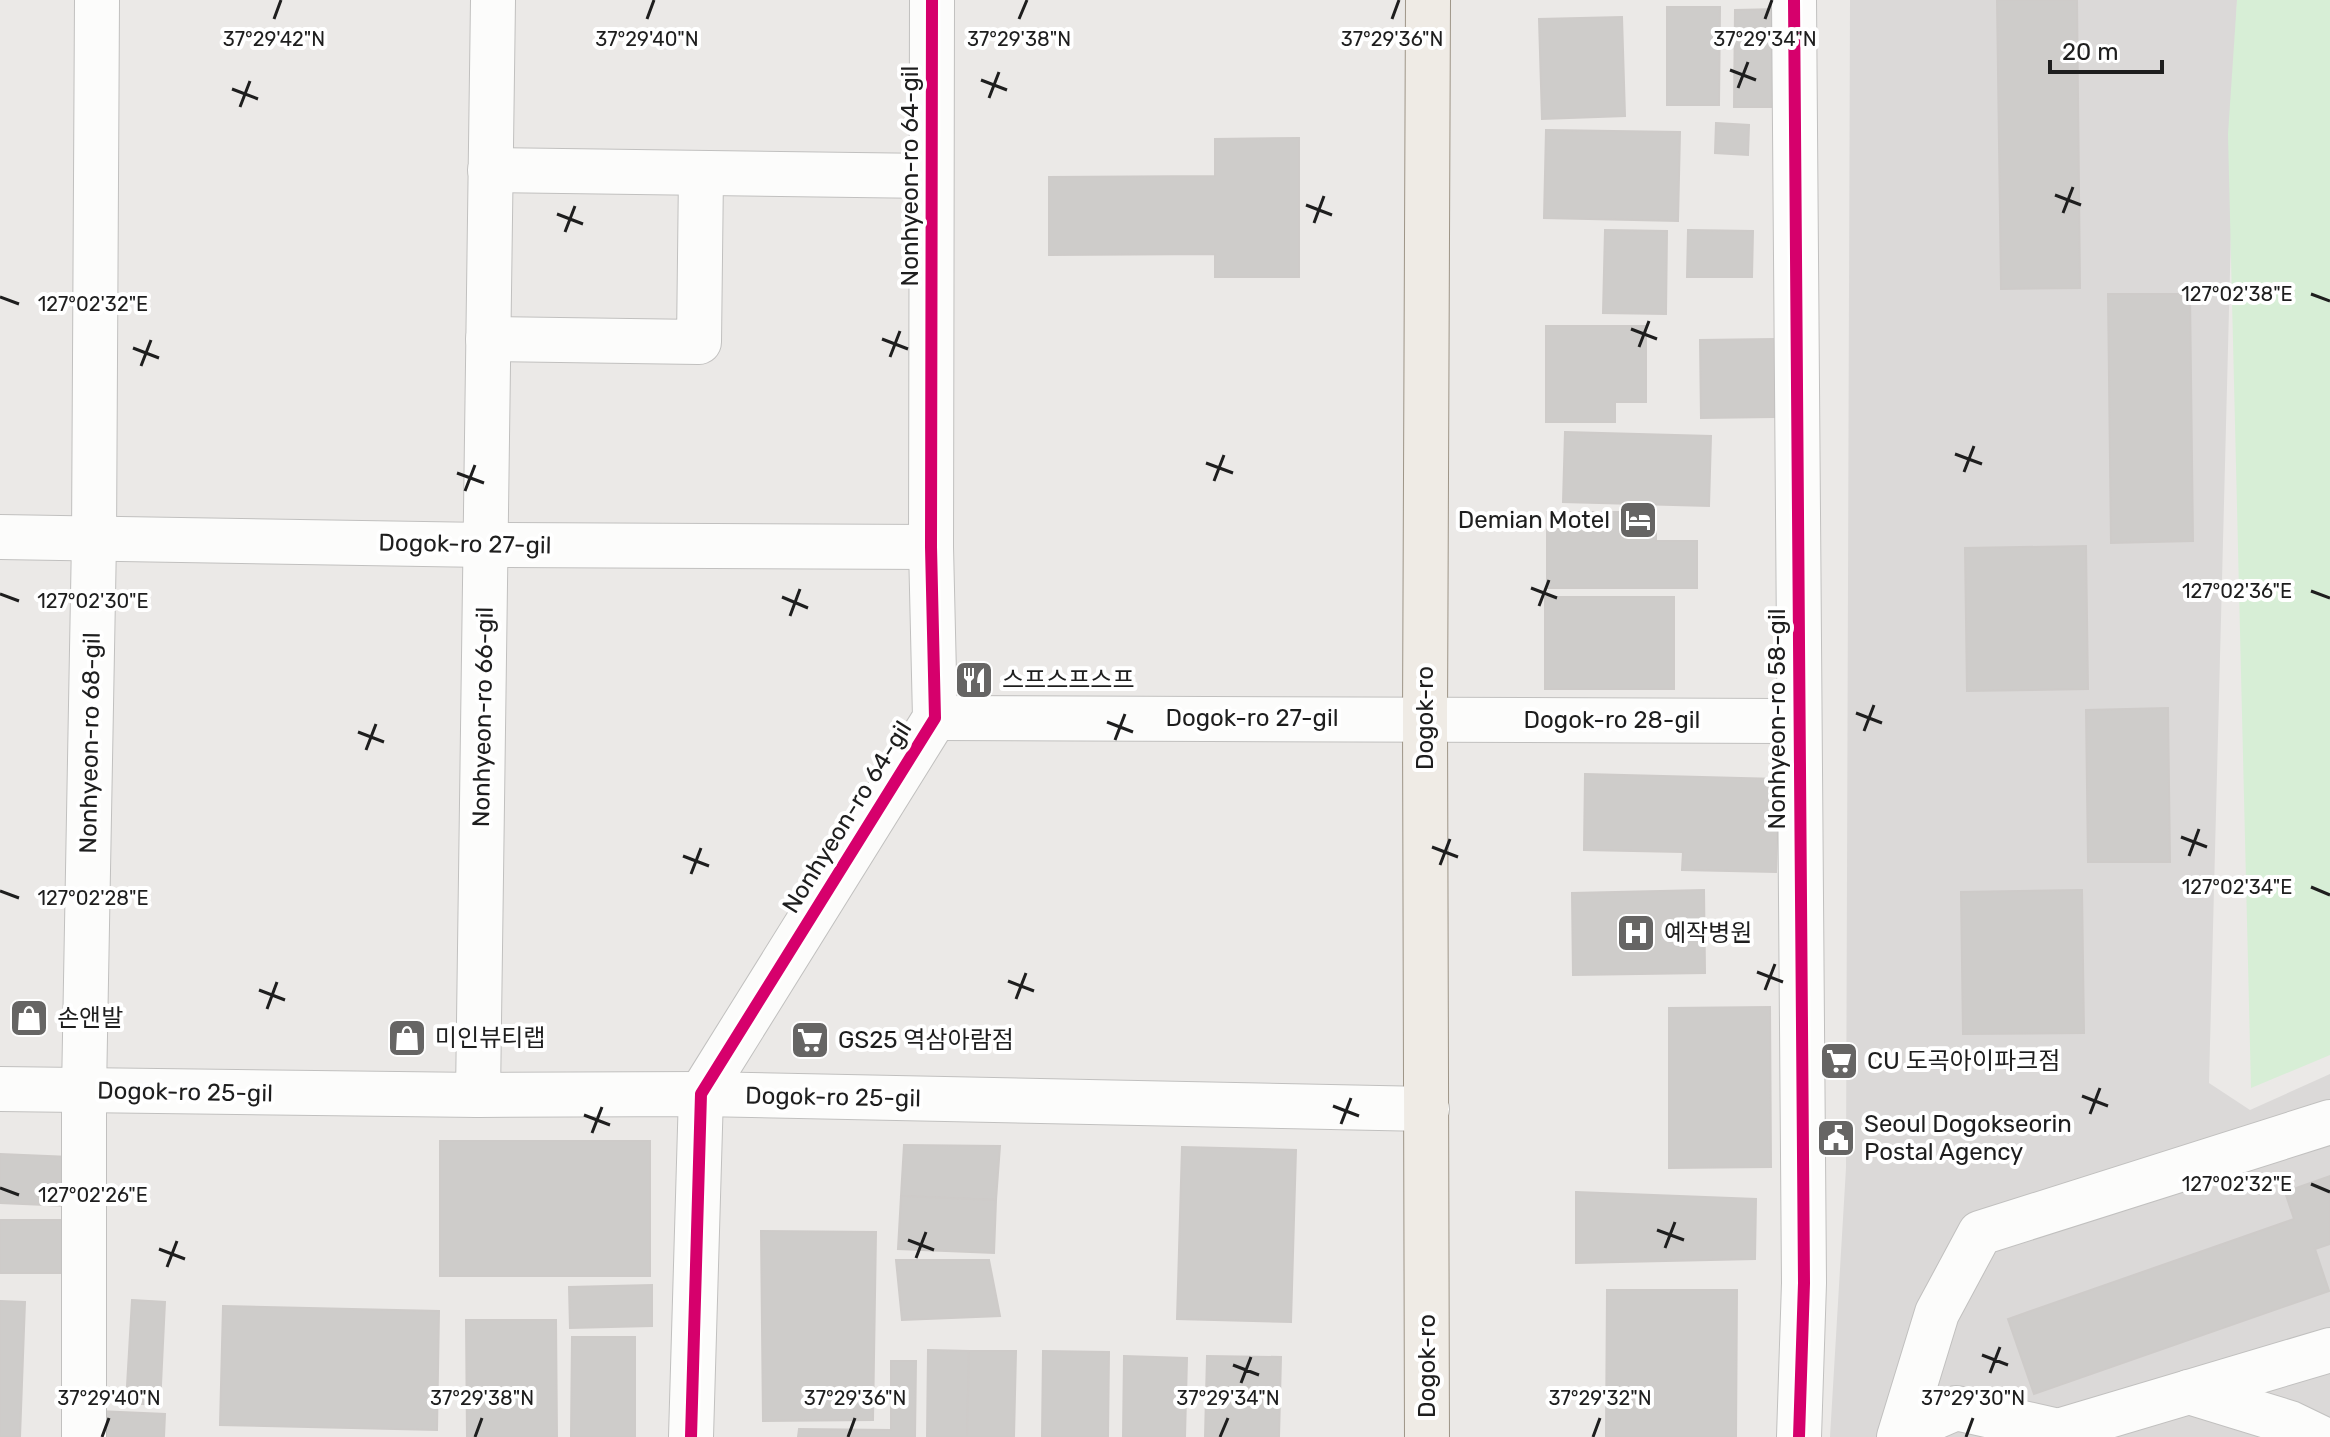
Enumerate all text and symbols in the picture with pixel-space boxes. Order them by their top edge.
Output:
scale bar [2050,24,2162,74]
text: 37°29'42"N [223,27,325,51]
text: 37°29'40"N [595,27,699,51]
text: 37°29'38"N [967,27,1071,51]
text: 37°29'36"N [1341,27,1443,51]
text: 37°29'34"N [1713,27,1817,51]
text: 20 m [2062,38,2119,66]
street label: Nonhyeon-ro 64-gil [896,66,924,286]
text: 127°02'38"E [2181,282,2293,306]
text: 127°02'32"E [38,292,148,316]
hotel icon: Demian Motel [1617,499,1659,541]
place label: Demian Motel [1458,506,1610,534]
street label: Dogok-ro 27-gil [378,528,552,560]
text: 127°02'36"E [2182,579,2292,603]
text: 127°02'30"E [37,589,149,613]
street label: Nonhyeon-ro 66-gil [467,607,499,827]
street label: Nonhyeon-ro 58-gil [1763,608,1791,830]
street label: Nonhyeon-ro 68-gil [74,632,106,854]
restaurant icon: 스프스프스프 [953,659,995,701]
place label: 스프스프스프 [1002,666,1134,694]
street label: Dogok-ro [1411,666,1439,770]
street label: Dogok-ro 27-gil [1165,704,1339,732]
street label: Dogok-ro 28-gil [1524,706,1700,734]
street label: Nonhyeon-ro 64-gil [777,716,917,918]
text: 127°02'34"E [2182,875,2292,899]
text: 127°02'28"E [37,886,149,910]
hospital icon: 예작병원 [1615,912,1657,954]
place label: 예작병원 [1664,919,1752,947]
shop icon: 손앤발 [8,997,50,1039]
place label: 손앤발 [57,1004,123,1032]
shop icon: 미인뷰티랩 [386,1017,428,1059]
supermarket icon: GS25 역삼아람점 [789,1019,831,1061]
place label: 미인뷰티랩 [435,1024,545,1052]
place label: GS25 역삼아람점 [838,1026,1014,1054]
supermarket icon: CU 도곡아이파크점 [1818,1040,1860,1082]
place label: CU 도곡아이파크점 [1867,1047,2060,1075]
street label: Dogok-ro 25-gil [97,1076,273,1108]
street label: Dogok-ro 25-gil [745,1081,921,1113]
place label: Seoul Dogokseorin Postal Agency [1864,1110,2072,1166]
public building icon: Seoul Dogokseorin Postal Agency [1815,1117,1857,1159]
text: 127°02'32"E [2182,1172,2292,1196]
text: 127°02'26"E [38,1183,148,1207]
street label: Dogok-ro [1413,1314,1441,1418]
text: 37°29'40"N [57,1386,161,1410]
text: 37°29'38"N [430,1386,534,1410]
text: 37°29'36"N [804,1386,906,1410]
text: 37°29'34"N [1176,1386,1280,1410]
text: 37°29'32"N [1548,1386,1652,1410]
text: 37°29'30"N [1921,1386,2025,1410]

